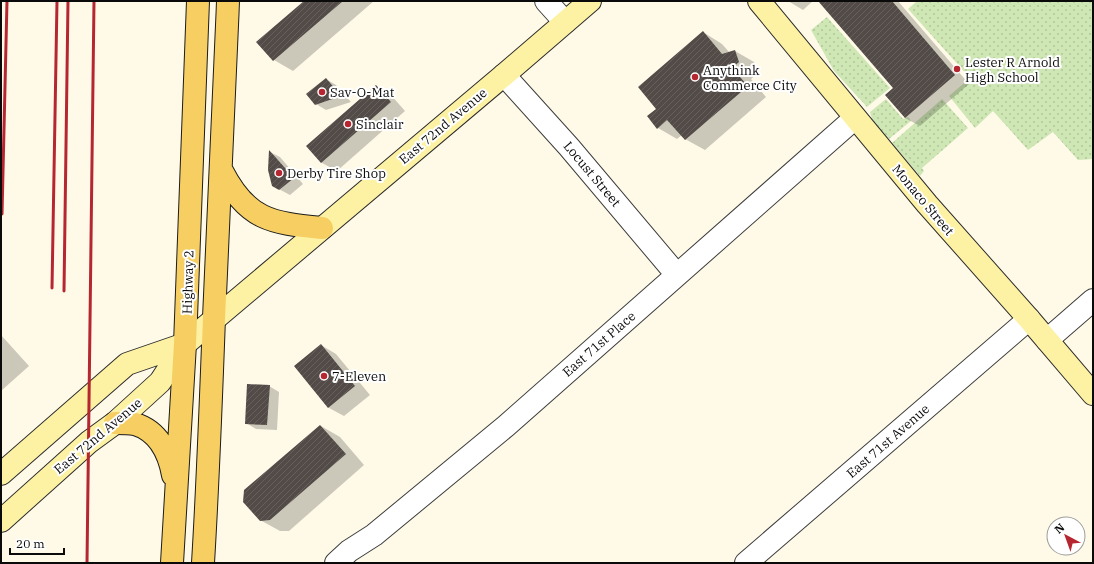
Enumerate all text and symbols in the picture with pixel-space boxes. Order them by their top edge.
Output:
place label: Lester R Arnold High School [965,54,1060,86]
place label: Anythink Commerce City [703,62,797,94]
marker: Lester R Arnold High School [952,64,962,74]
marker: Anythink Commerce City [690,72,700,82]
place label: Sav-O-Mat [330,84,395,101]
street label: East 72nd Avenue [395,84,491,168]
marker: Sav-O-Mat [317,87,327,97]
place label: Sinclair [356,116,404,133]
marker: Sinclair [343,119,353,129]
street label: Locust Street [560,138,625,211]
street label: Monaco Street [888,161,958,239]
place label: Derby Tire Shop [287,165,386,182]
marker: Derby Tire Shop [274,168,284,178]
street label: Highway 2 [178,250,198,314]
street label: East 71st Place [559,308,639,380]
place label: 7-Eleven [332,368,386,385]
marker: 7-Eleven [319,371,329,381]
street label: East 72nd Avenue [50,394,146,478]
street label: East 71st Avenue [843,400,933,482]
north arrow [1046,516,1086,556]
text: N [1052,520,1068,537]
scale bar [10,530,64,556]
text: 20 m [16,536,45,551]

